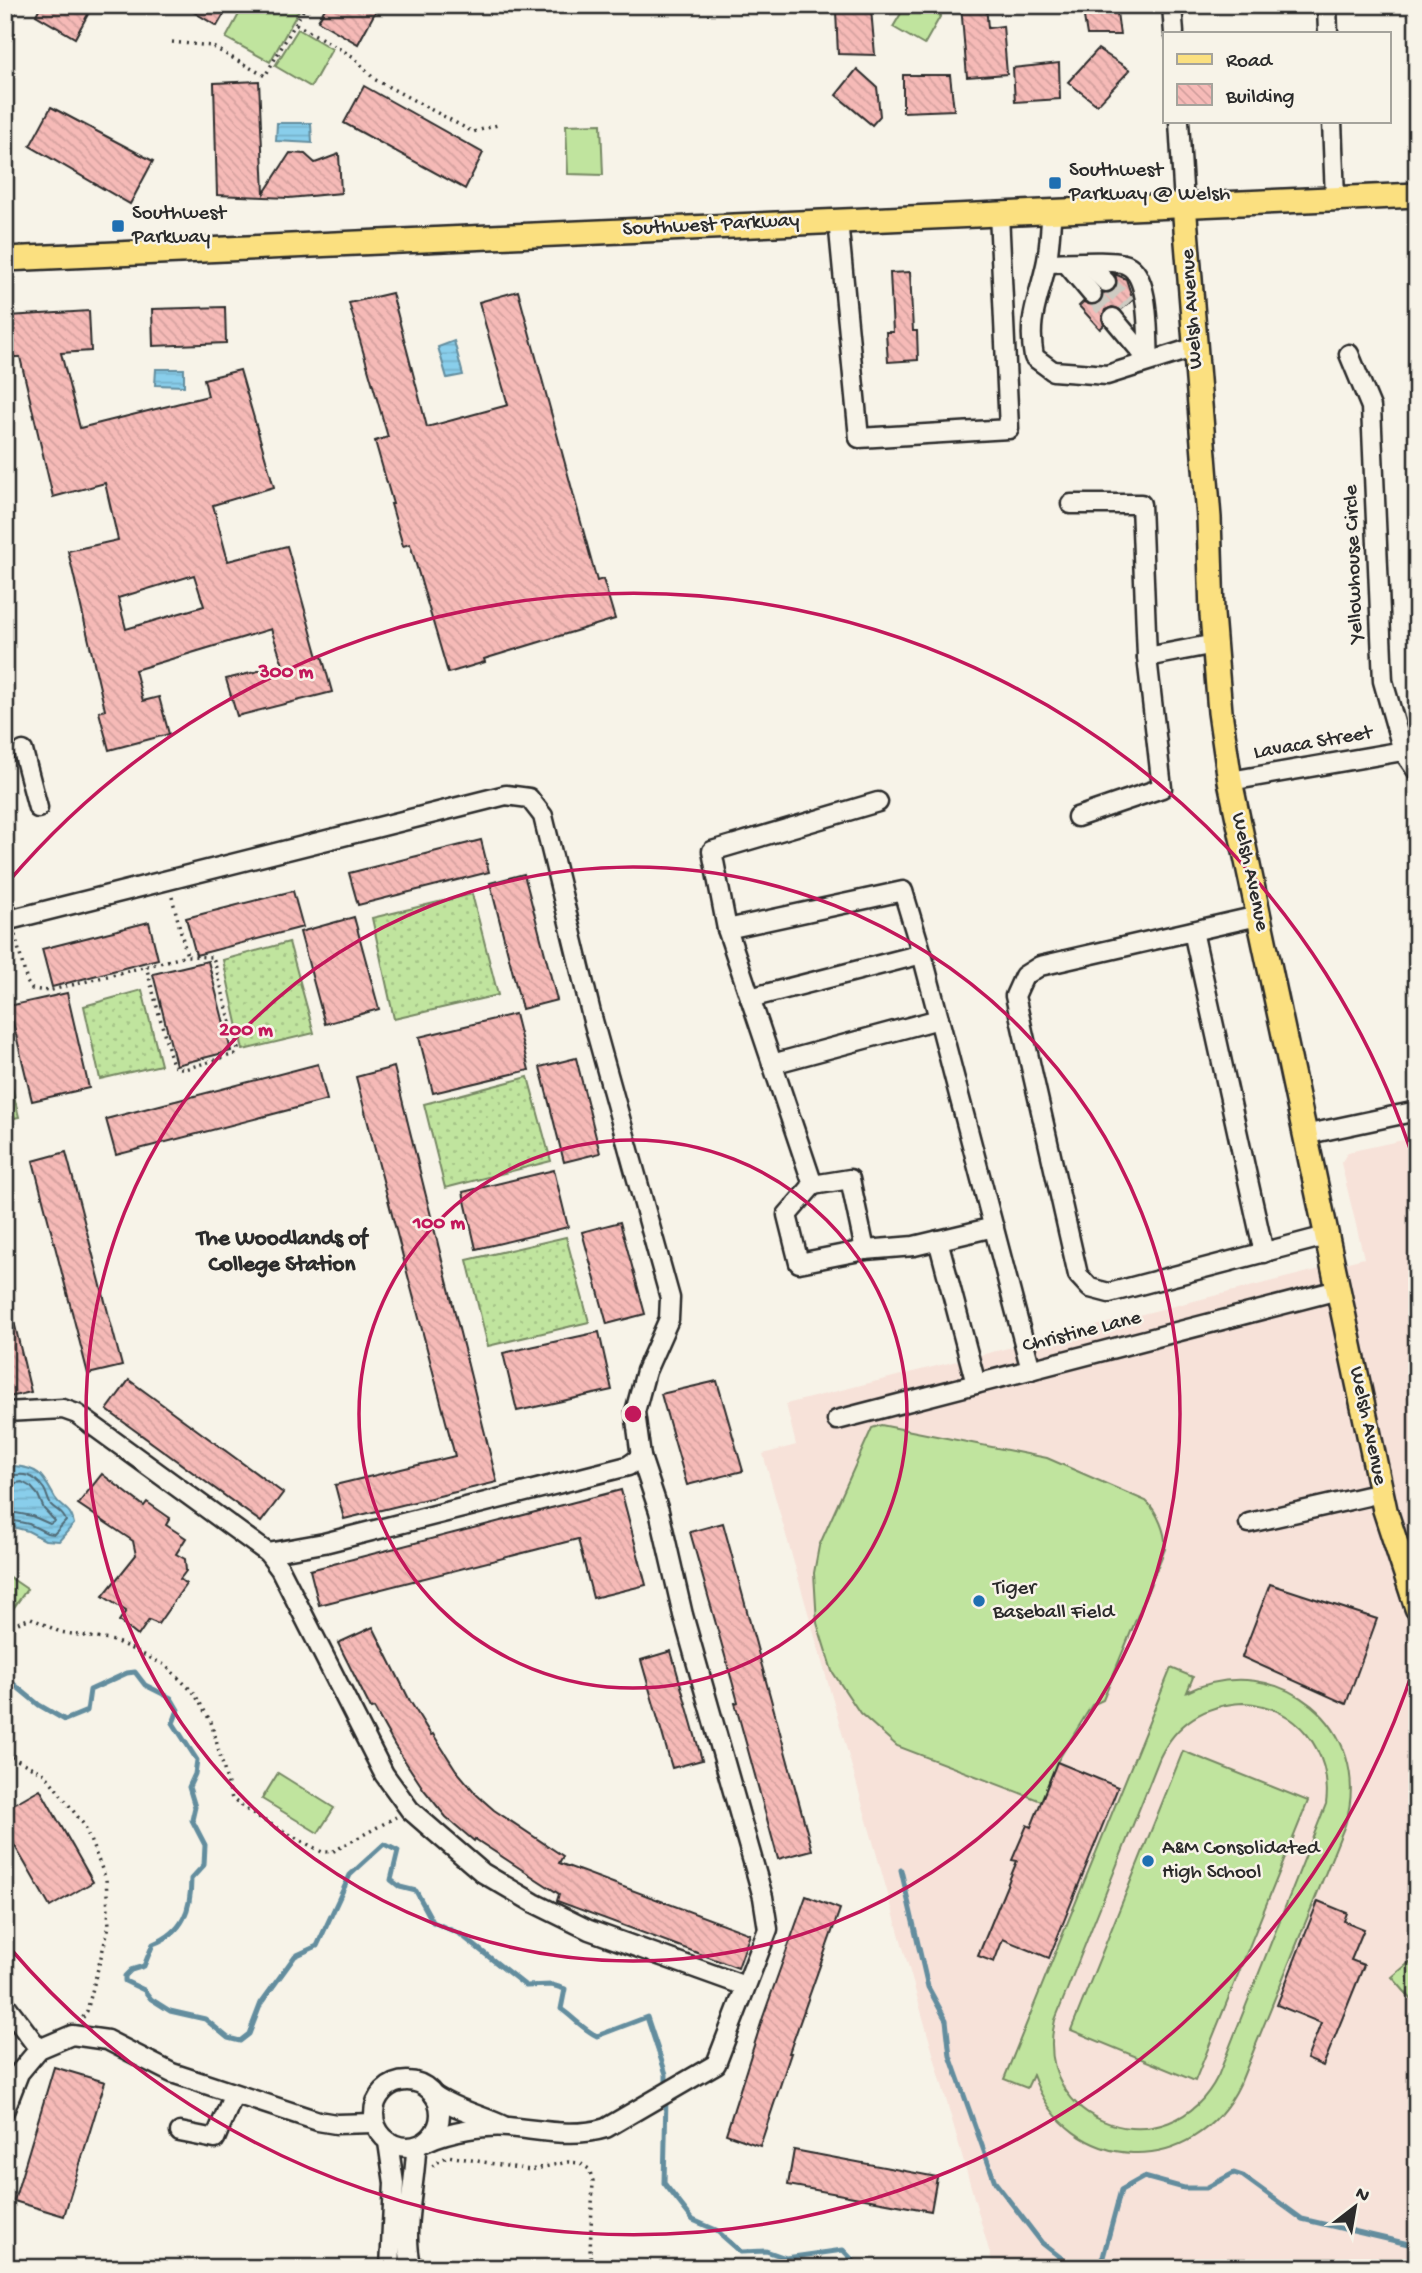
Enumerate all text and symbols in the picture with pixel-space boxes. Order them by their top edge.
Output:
legend [1163,32,1390,122]
text: Road [1226,50,1274,75]
text: Building [1225,86,1295,111]
place label: Southwest Parkway @ Welsh [1068,159,1230,208]
marker: Southwest Parkway @ Welsh [1047,175,1063,191]
place label: Southwest Parkway [131,202,228,251]
street label: Southwest Parkway [622,209,800,243]
marker: Southwest Parkway [110,218,126,234]
street label: Welsh Avenue [1176,247,1210,370]
street label: Yellowhouse Circle [1340,483,1370,646]
text: 300 m [258,661,313,686]
street label: Lavaca Street [1252,721,1377,767]
street label: Welsh Avenue [1224,810,1274,935]
text: 200 m [219,1019,273,1044]
text: 100 m [412,1212,465,1237]
district label: The Woodlands of College Station [195,1226,369,1279]
street label: Christine Lane [1020,1306,1145,1360]
street label: Welsh Avenue [1342,1364,1392,1489]
centre of rings [621,1402,645,1426]
place label: Tiger Baseball Field [992,1577,1116,1626]
marker: Tiger Baseball Field [971,1593,987,1609]
place label: A&M Consolidated High School [1162,1837,1321,1886]
marker: A&M Consolidated High School [1140,1853,1156,1869]
north arrow [1320,2172,1390,2242]
text: N [1351,2182,1373,2208]

